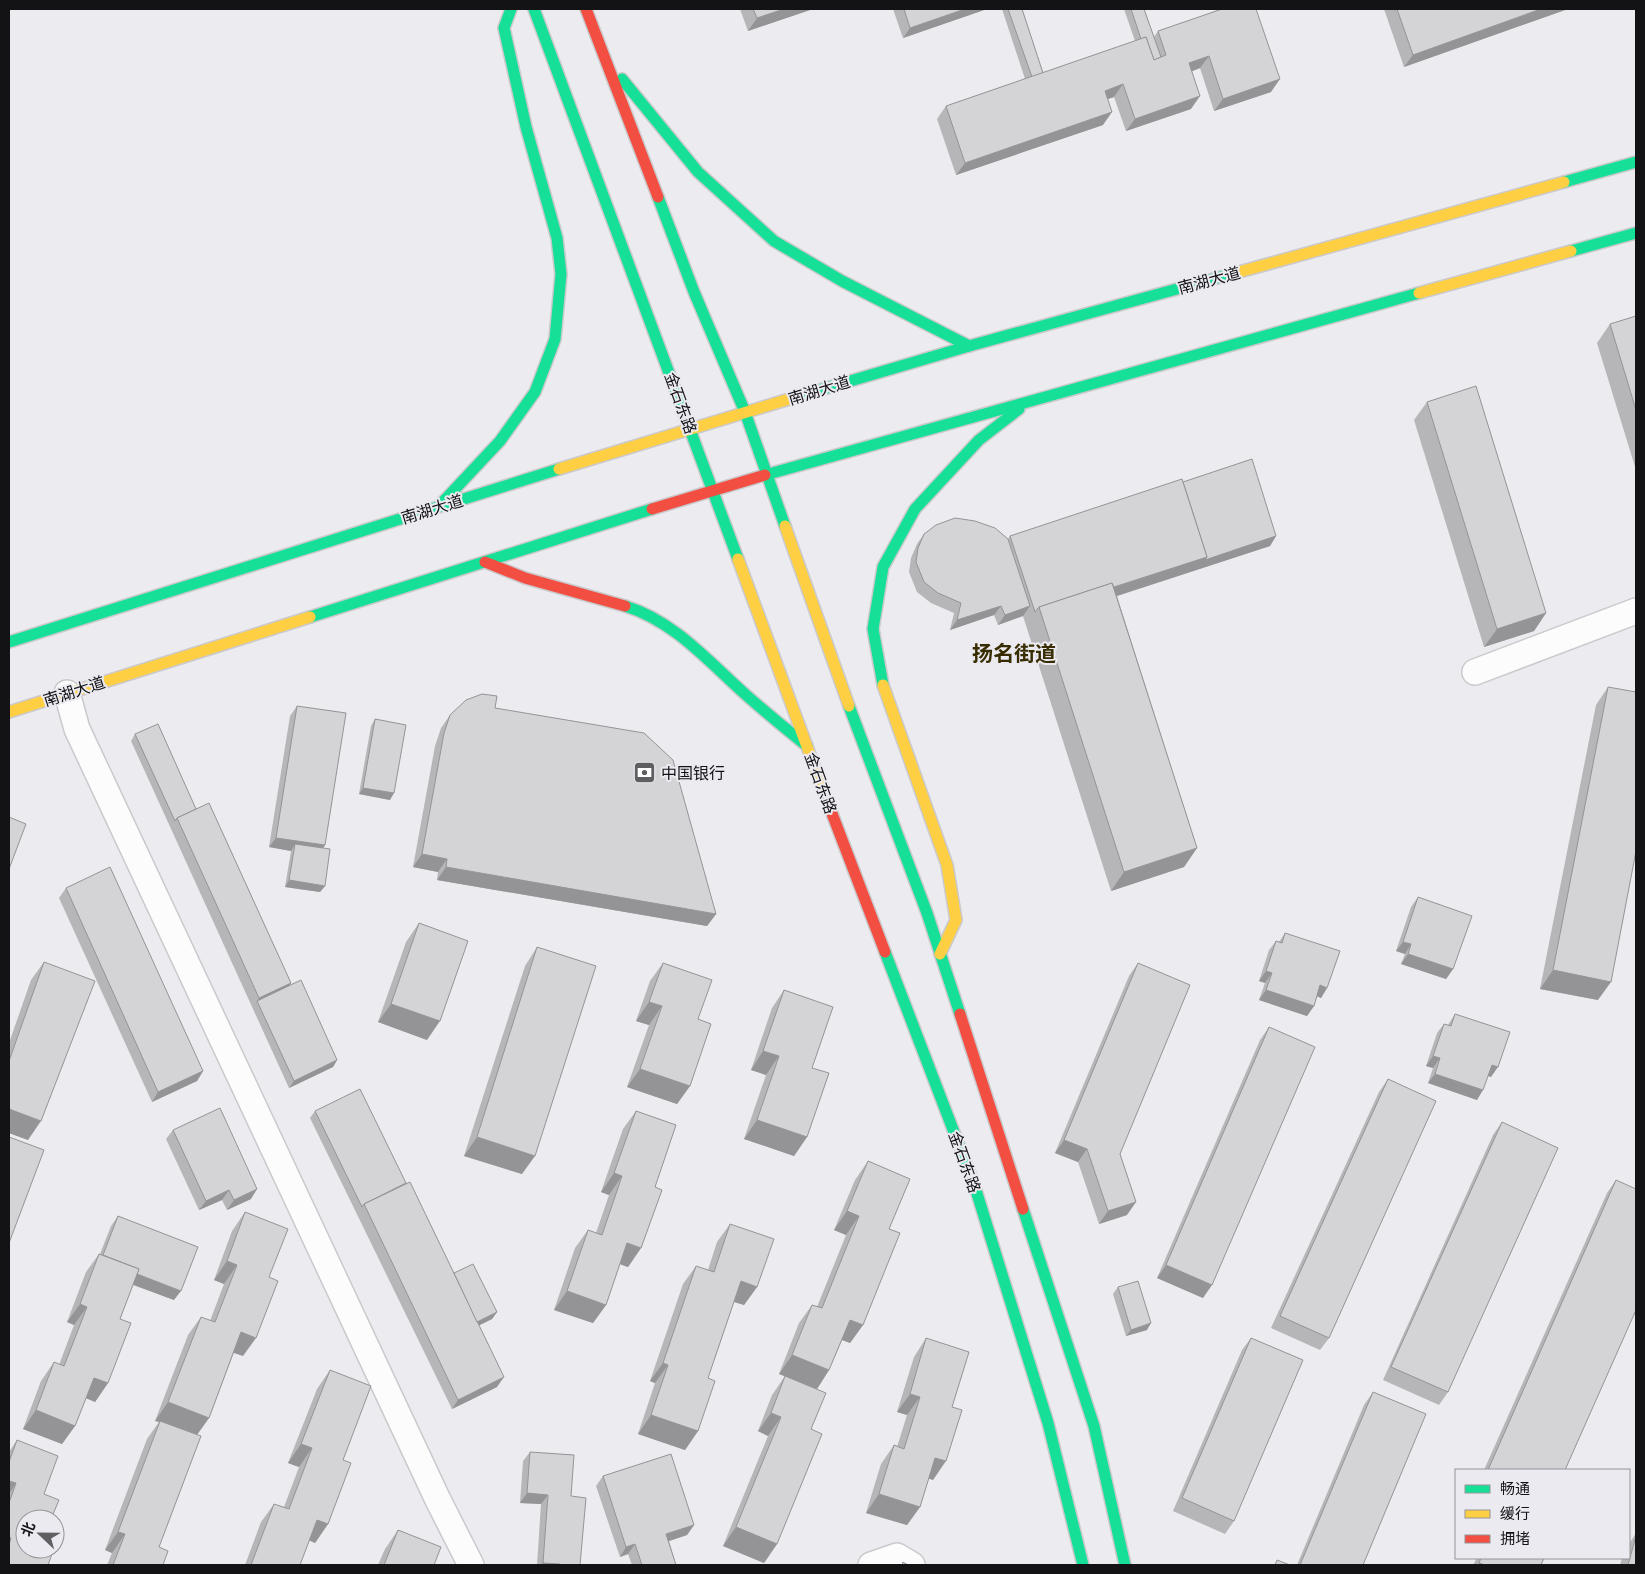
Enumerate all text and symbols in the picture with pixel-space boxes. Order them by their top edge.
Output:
street label: 南湖大道 [1176,263,1243,298]
street label: 金石东路 [661,370,700,436]
street label: 南湖大道 [786,372,853,409]
street label: 南湖大道 [399,491,466,528]
district label: 扬名街道 [972,642,1056,666]
street label: 南湖大道 [41,673,108,710]
street label: 金石东路 [801,750,840,816]
bank icon: 中国银行 [633,761,657,785]
place label: 中国银行 [661,764,725,783]
street label: 金石东路 [945,1129,984,1195]
legend [1455,1469,1630,1559]
text: 畅通 [1500,1480,1530,1498]
text: 缓行 [1500,1505,1530,1523]
north arrow [15,1509,65,1559]
text: 北 [18,1520,38,1539]
text: 拥堵 [1500,1530,1530,1548]

